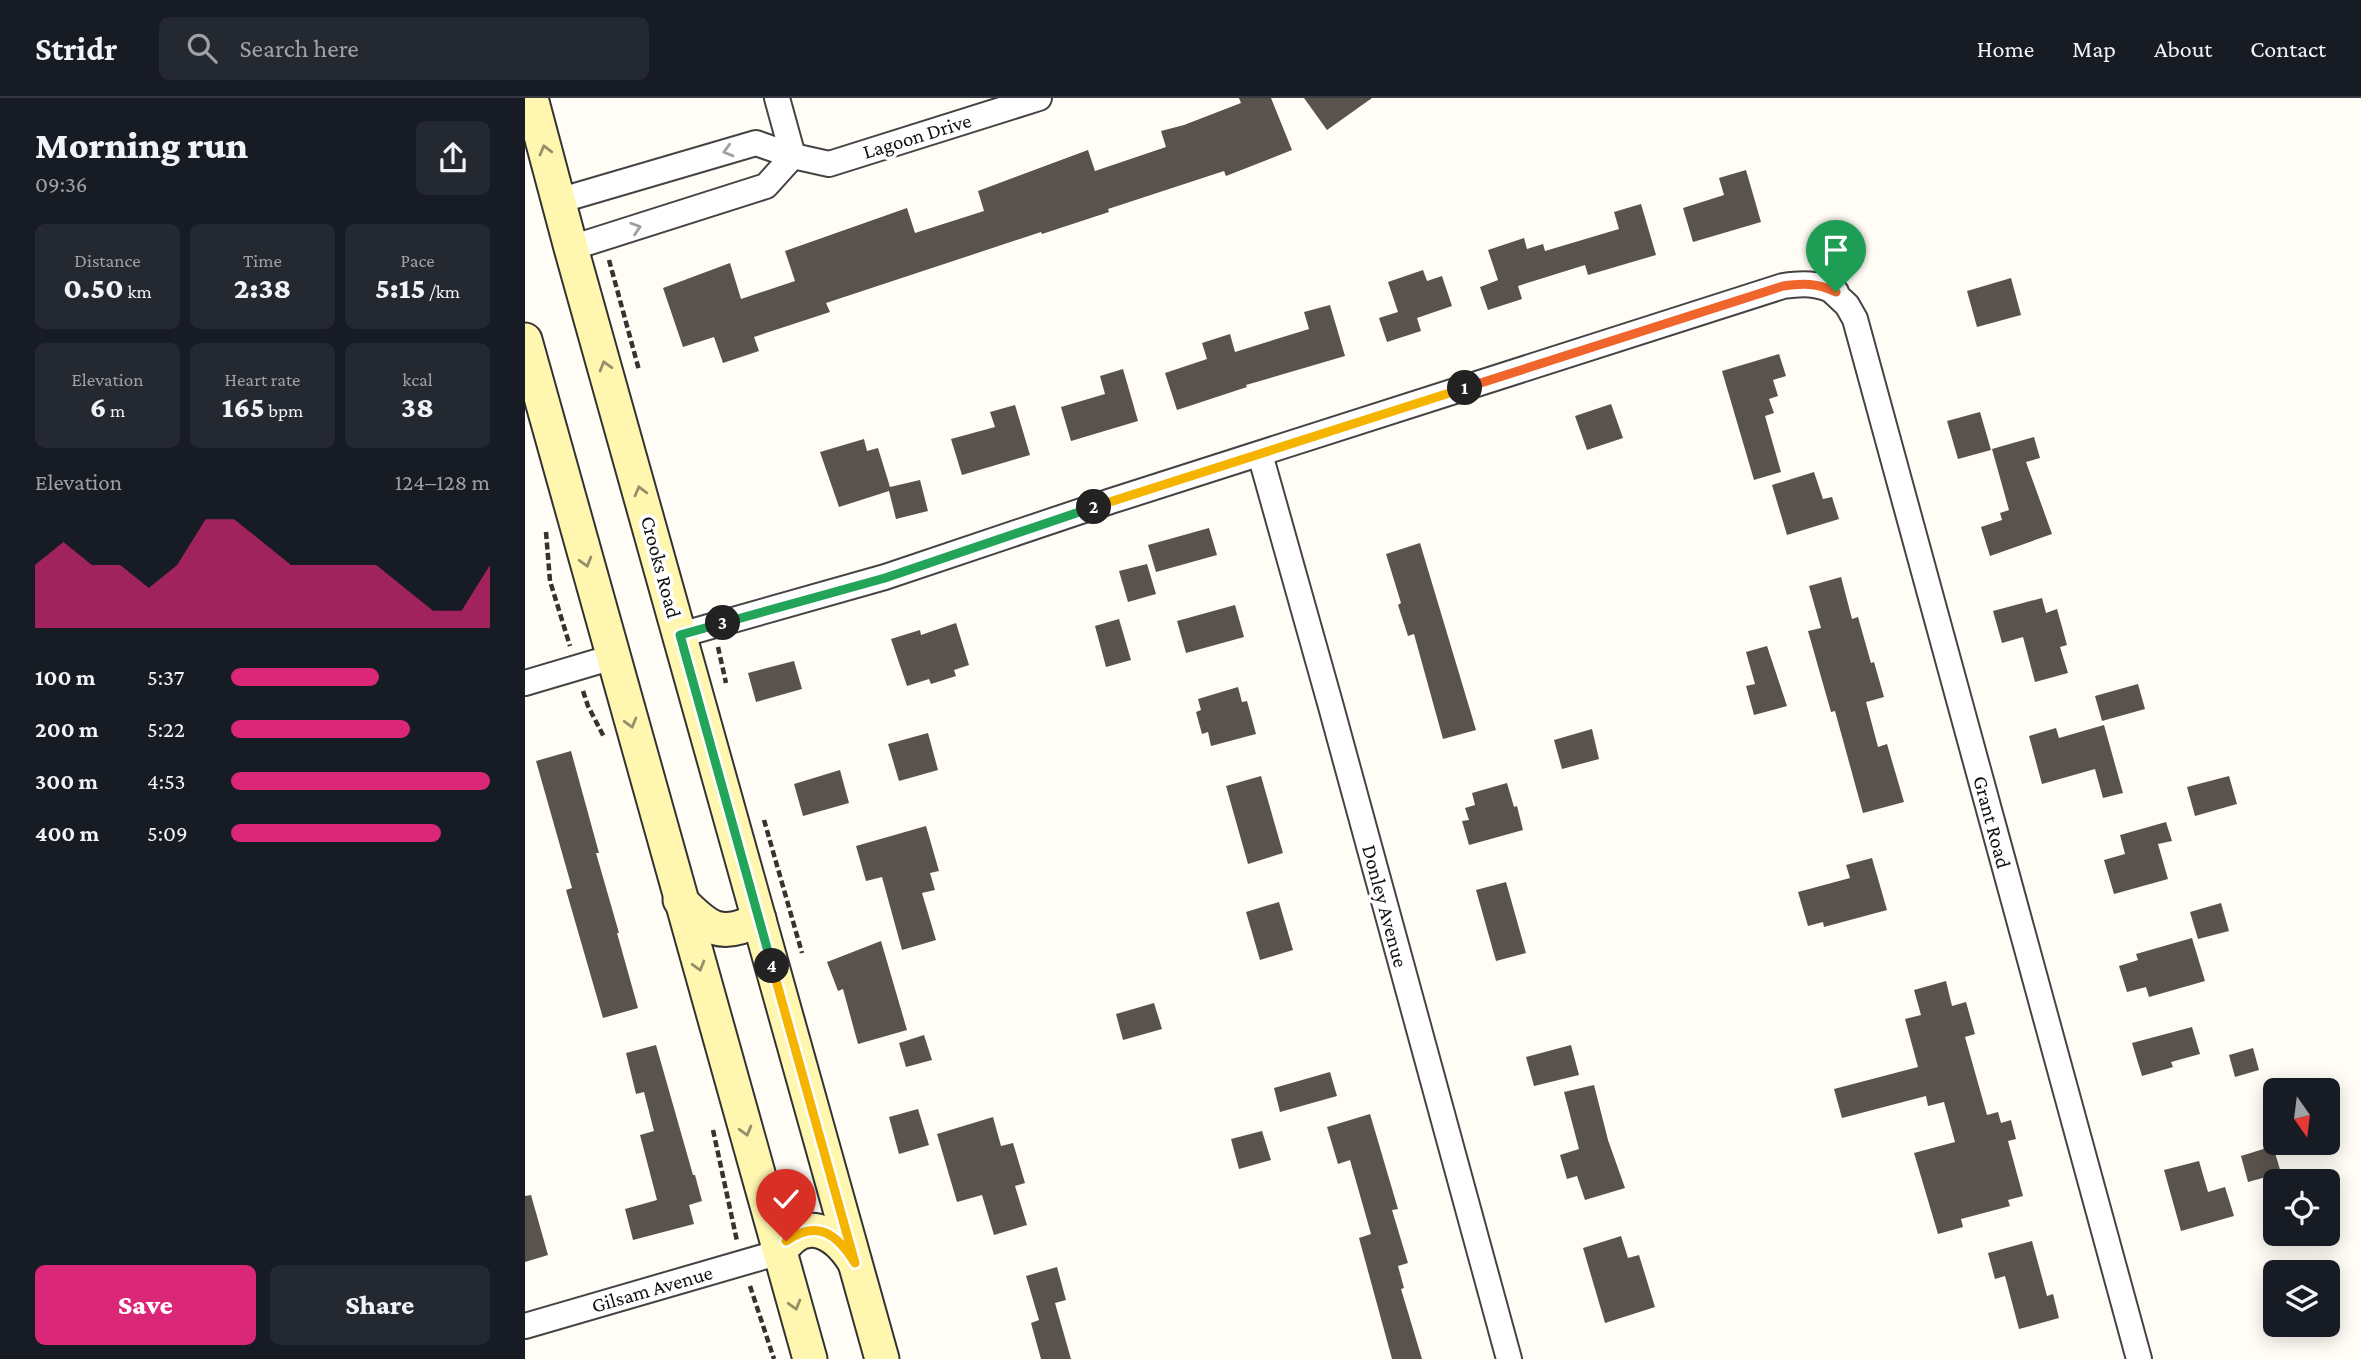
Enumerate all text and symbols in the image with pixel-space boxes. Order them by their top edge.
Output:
search box [159,17,649,80]
icon: search [183,29,221,67]
text: Stridr [35,30,117,67]
text: Search here [239,34,359,63]
text: Home [1977,35,2034,62]
text: Map [2072,35,2116,62]
text: About [2154,35,2212,62]
text: Contact [2250,35,2326,62]
street label: Lagoon Drive [860,108,974,164]
button: share [416,121,490,195]
text: Morning run [35,124,248,166]
one-way arrow [722,143,734,158]
one-way arrow [539,144,553,156]
text: 09:36 [35,171,88,197]
pin [1806,220,1866,292]
one-way arrow [629,221,641,236]
icon: arrive [1817,231,1855,269]
text: Distance [74,250,141,271]
text: Time [243,250,282,271]
text: Pace [400,250,435,271]
text: 0.50 [63,271,124,304]
text: 2:38 [234,271,291,304]
text: 5:15 [375,271,425,304]
text: km [124,281,152,302]
text: /km [425,281,460,302]
one-way arrow [598,360,613,372]
text: Elevation [72,369,143,390]
text: Heart rate [225,369,300,390]
text: kcal [402,369,433,390]
pin: 1 [1447,370,1483,406]
text: 1 [1461,377,1468,398]
text: 6 [90,390,106,423]
text: 165 [222,390,265,423]
text: 38 [401,390,434,423]
text: m [106,400,125,421]
text: bpm [265,400,303,421]
text: Elevation [35,469,122,495]
text: 124–128 m [395,469,490,495]
one-way arrow [634,485,648,497]
pin: 2 [1077,490,1111,524]
text: 2 [1089,496,1098,517]
street label: Crooks Road [636,513,686,621]
one-way arrow [578,556,593,568]
pin: 3 [705,606,741,640]
text: 3 [718,612,727,633]
text: 100 m [35,664,95,690]
text: 5:37 [147,664,184,690]
text: 200 m [35,716,99,742]
text: 5:22 [147,716,185,742]
one-way arrow [623,717,637,729]
text: 300 m [35,768,98,794]
text: 4:53 [147,768,185,794]
street label: Grant Road [1968,773,2016,871]
text: 400 m [35,820,99,846]
text: 5:09 [147,820,188,846]
street label: Donley Avenue [1357,842,1413,970]
pin: 4 [755,948,789,984]
text: 4 [766,955,777,976]
one-way arrow [691,959,706,971]
north arrow [2263,1078,2340,1155]
map controls [2263,1078,2340,1337]
one-way arrow [738,1125,752,1137]
pin [756,1169,816,1241]
button: locate [2263,1169,2340,1246]
icon: check [767,1180,805,1218]
street label: Gilsam Avenue [589,1260,715,1318]
button: layers [2263,1260,2340,1337]
button: Save [35,1265,256,1345]
button: Share [270,1265,490,1345]
one-way arrow [786,1299,801,1311]

